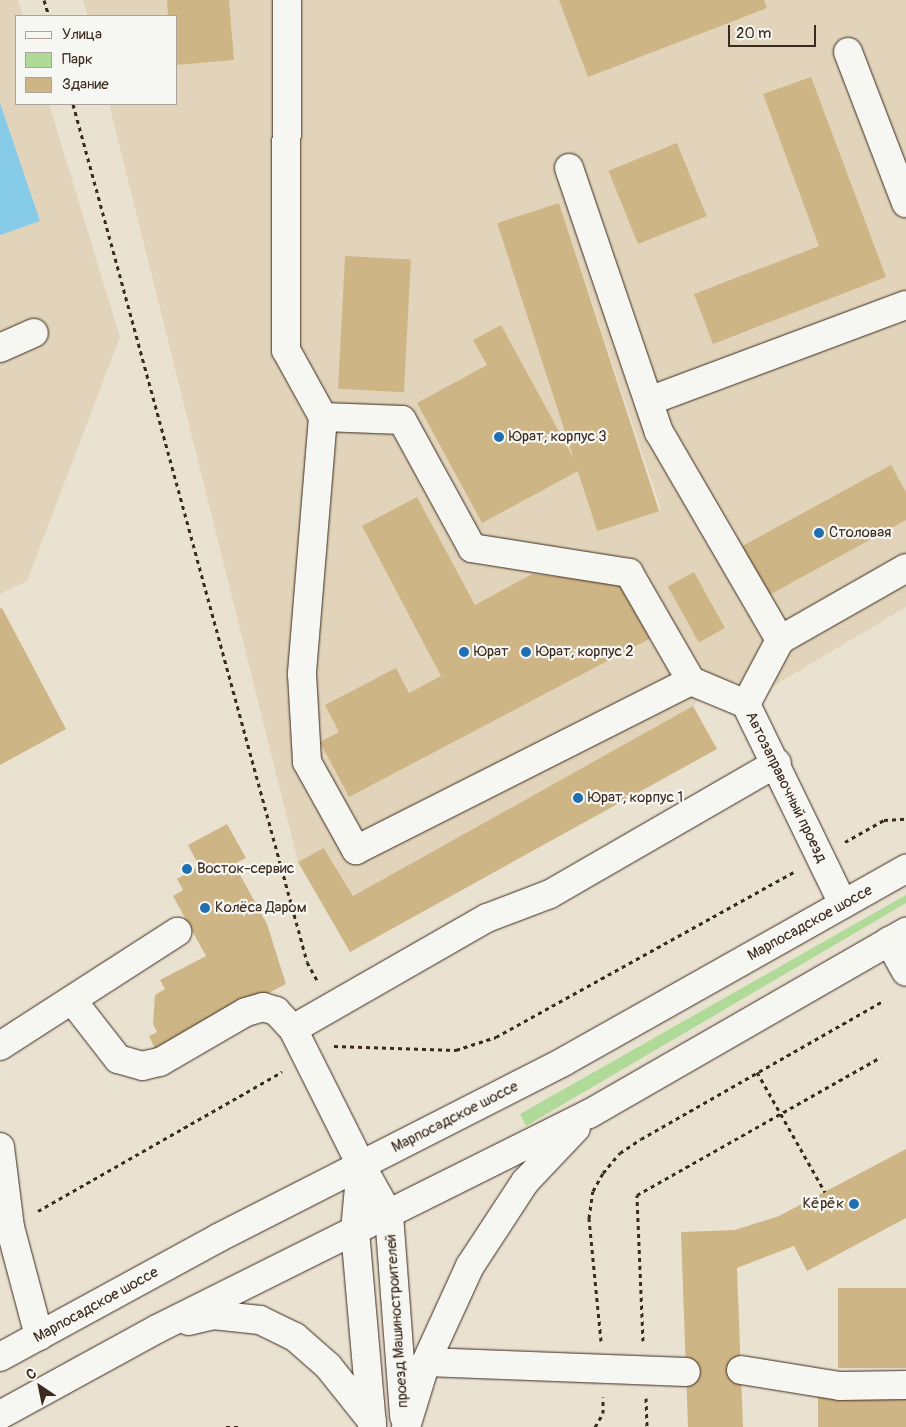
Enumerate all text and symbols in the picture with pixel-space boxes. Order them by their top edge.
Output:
legend [15,15,178,105]
scale bar [731,15,818,47]
text: 20 m [736,24,771,43]
text: Улица [62,25,102,44]
text: Парк [62,50,93,69]
text: Здание [62,75,109,94]
place label: Юрат, корпус 3 [509,428,607,446]
marker: Юрат, корпус 3 [493,431,505,443]
place label: Столовая [829,524,891,542]
marker: Столовая [813,527,825,539]
place label: Юрат [474,643,508,661]
place label: Юрат, корпус 2 [536,643,634,661]
marker: Юрат [458,646,470,658]
marker: Юрат, корпус 2 [520,646,532,658]
street label: Автозаправочный проезд [742,709,830,865]
place label: Юрат, корпус 1 [588,789,683,807]
marker: Юрат, корпус 1 [572,792,584,804]
place label: Восток-сервис [197,860,294,878]
marker: Восток-сервис [181,863,193,875]
street label: Марпосадское шоссе [745,881,875,965]
place label: Колёса Даром [215,899,307,917]
marker: Колёса Даром [199,902,211,914]
street label: Марпосадское шоссе [389,1077,521,1157]
place label: Кӗрӗк [803,1195,844,1213]
marker: Кӗрӗк [848,1198,860,1210]
street label: проезд Машиностроителей [382,1233,412,1409]
street label: Марпосадское шоссе [31,1263,161,1347]
north arrow [15,1362,65,1412]
text: С [23,1365,40,1384]

